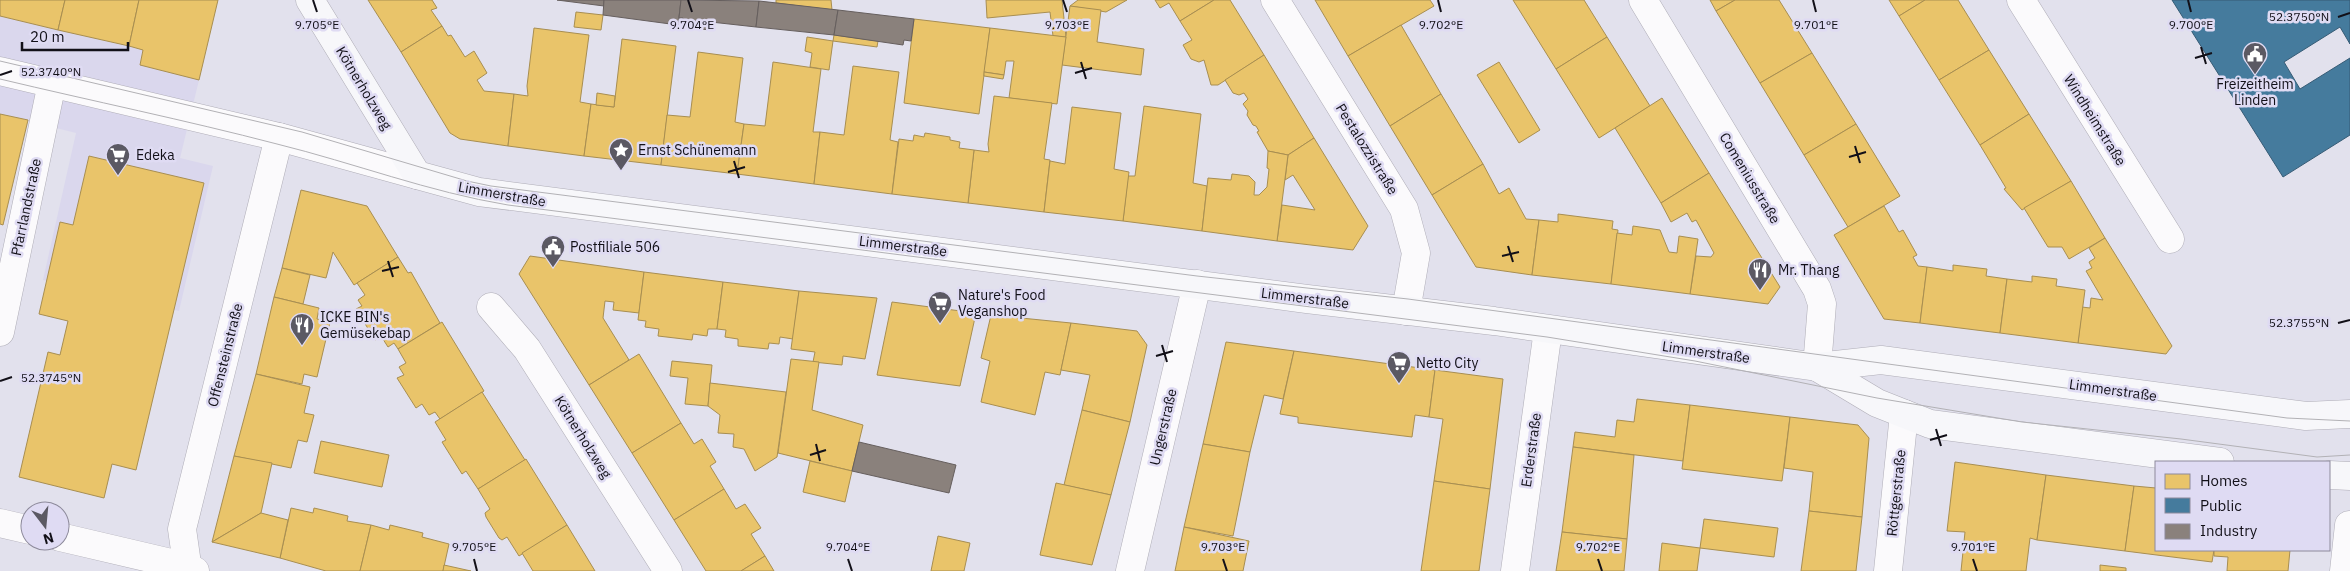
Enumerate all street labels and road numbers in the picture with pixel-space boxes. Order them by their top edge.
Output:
street label: Kötnerholzweg [332,43,396,133]
street label: Windheimstraße [2060,71,2130,169]
street label: Pestalozzistraße [1332,100,1402,198]
street label: Comeniusstraße [1716,129,1785,227]
street label: Pfarrlandstraße [7,156,45,257]
street label: Limmerstraße [457,177,548,211]
street label: Limmerstraße [858,232,948,260]
street label: Limmerstraße [1260,284,1350,312]
street label: Offensteinstraße [203,301,247,409]
street label: Limmerstraße [1661,337,1751,367]
street label: Limmerstraße [2068,375,2158,405]
street label: Ungerstraße [1145,386,1181,467]
street label: Kötnerholzweg [550,392,616,482]
street label: Erderstraße [1517,411,1545,488]
street label: Röttgerstraße [1882,448,1910,537]

